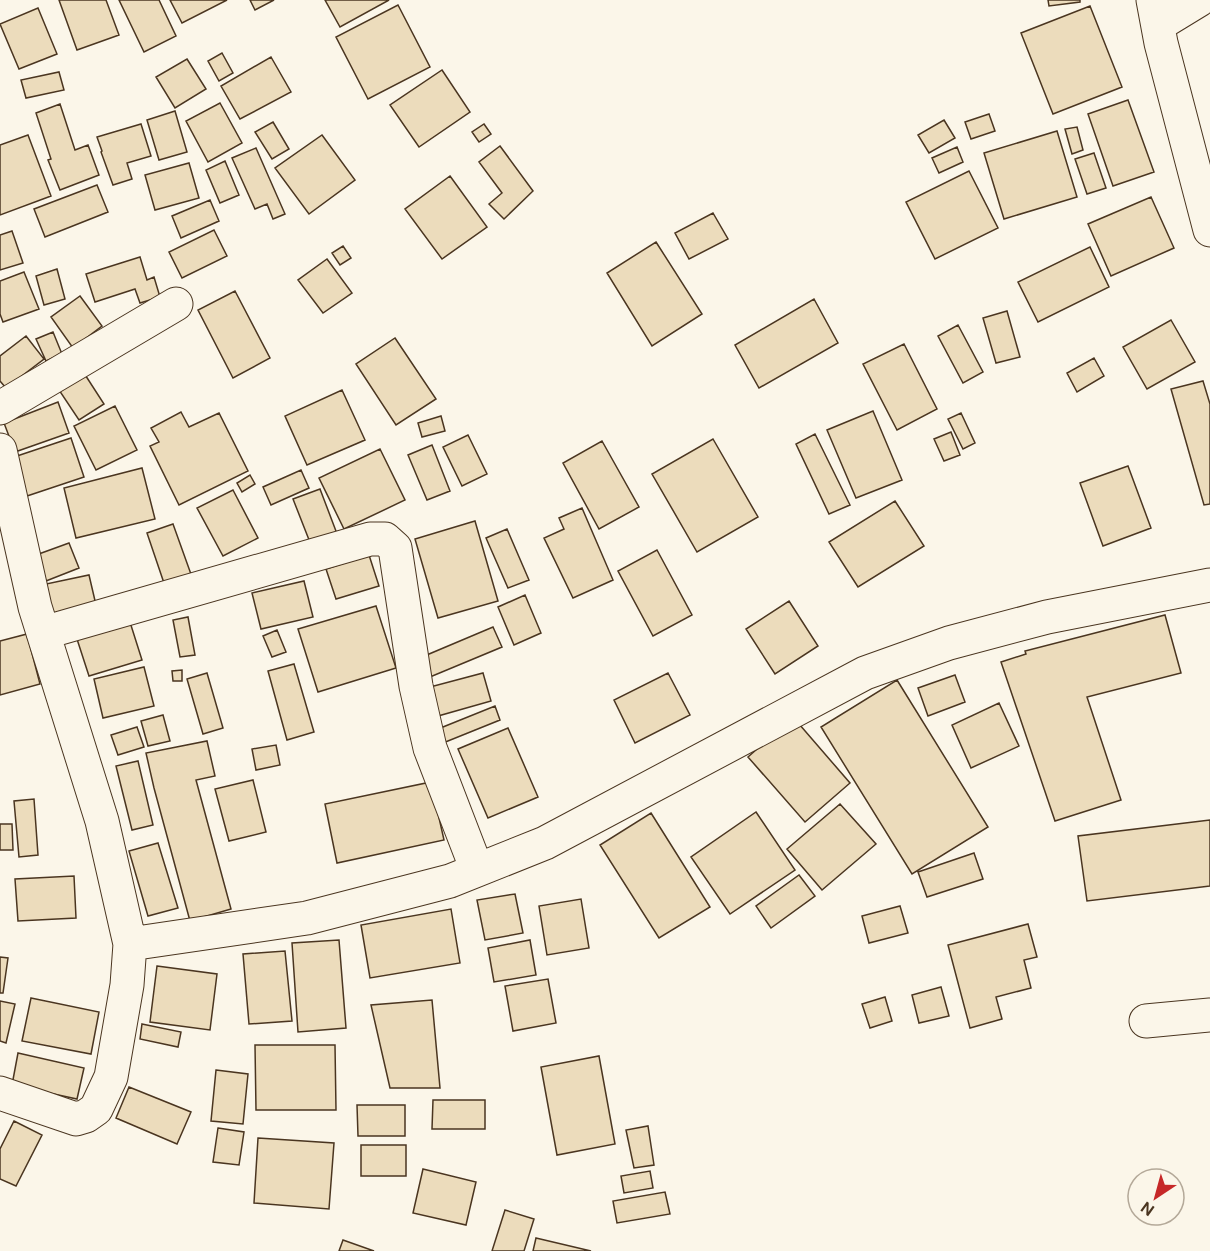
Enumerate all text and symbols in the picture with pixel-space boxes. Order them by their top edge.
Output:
north arrow [1126,1167,1186,1227]
text: N [1137,1197,1158,1221]

